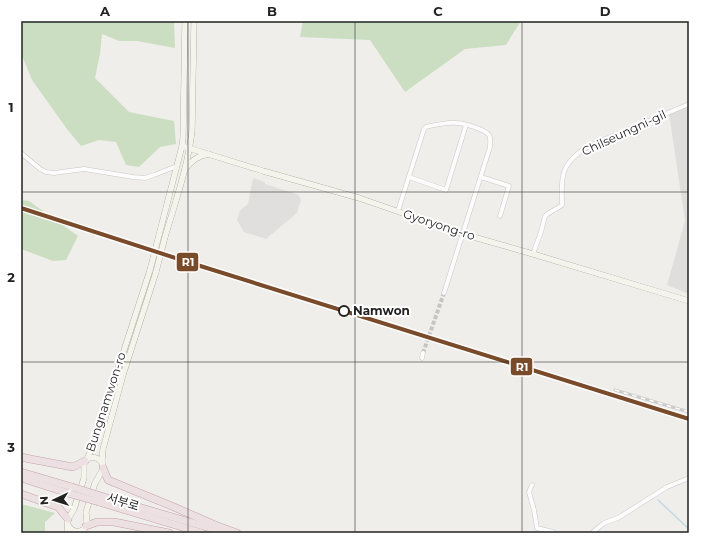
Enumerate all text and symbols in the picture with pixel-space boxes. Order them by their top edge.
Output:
text: A [99,3,111,19]
text: B [267,3,277,19]
text: C [433,3,443,19]
text: D [600,3,611,19]
text: 1 [8,99,14,115]
street label: Chilseungni-gil [579,106,668,159]
street label: Gyoryong-ro [401,206,477,243]
line badge: R1 [176,252,199,272]
text: R1 [182,255,194,269]
text: 2 [7,269,15,285]
place label: Namwon [353,303,410,318]
marker: Namwon [338,305,350,317]
street label: Bungnamwon-ro [82,350,129,454]
line badge: R1 [510,357,533,376]
text: R1 [516,360,528,374]
text: 3 [6,439,15,455]
north arrow [34,480,74,520]
street label: 서부로 [105,490,141,514]
text: N [37,496,51,506]

